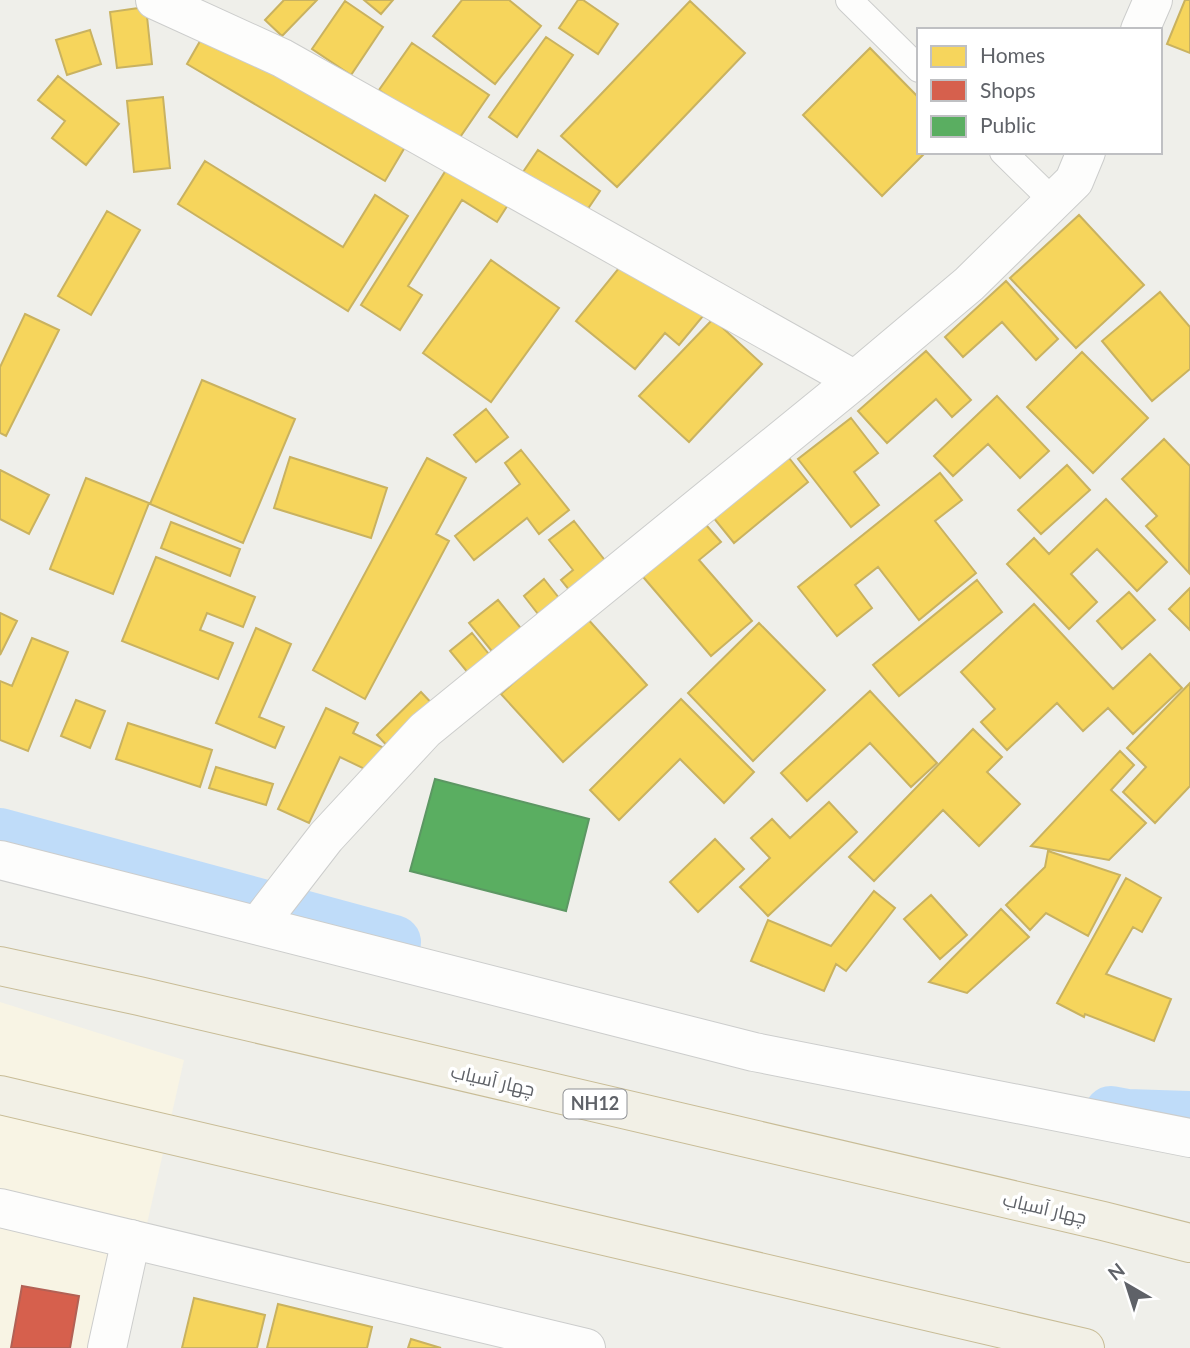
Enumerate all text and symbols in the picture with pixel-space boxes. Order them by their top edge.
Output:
legend [917,28,1162,154]
text: Homes [980,42,1045,67]
text: Shops [980,77,1036,102]
text: Public [980,112,1036,137]
street label: چهار آسیاب [448,1059,537,1102]
road number: NH12 [564,1090,626,1119]
street label: چهار آسیاب [1000,1187,1089,1230]
north arrow [1092,1250,1162,1320]
text: N [1103,1258,1129,1285]

